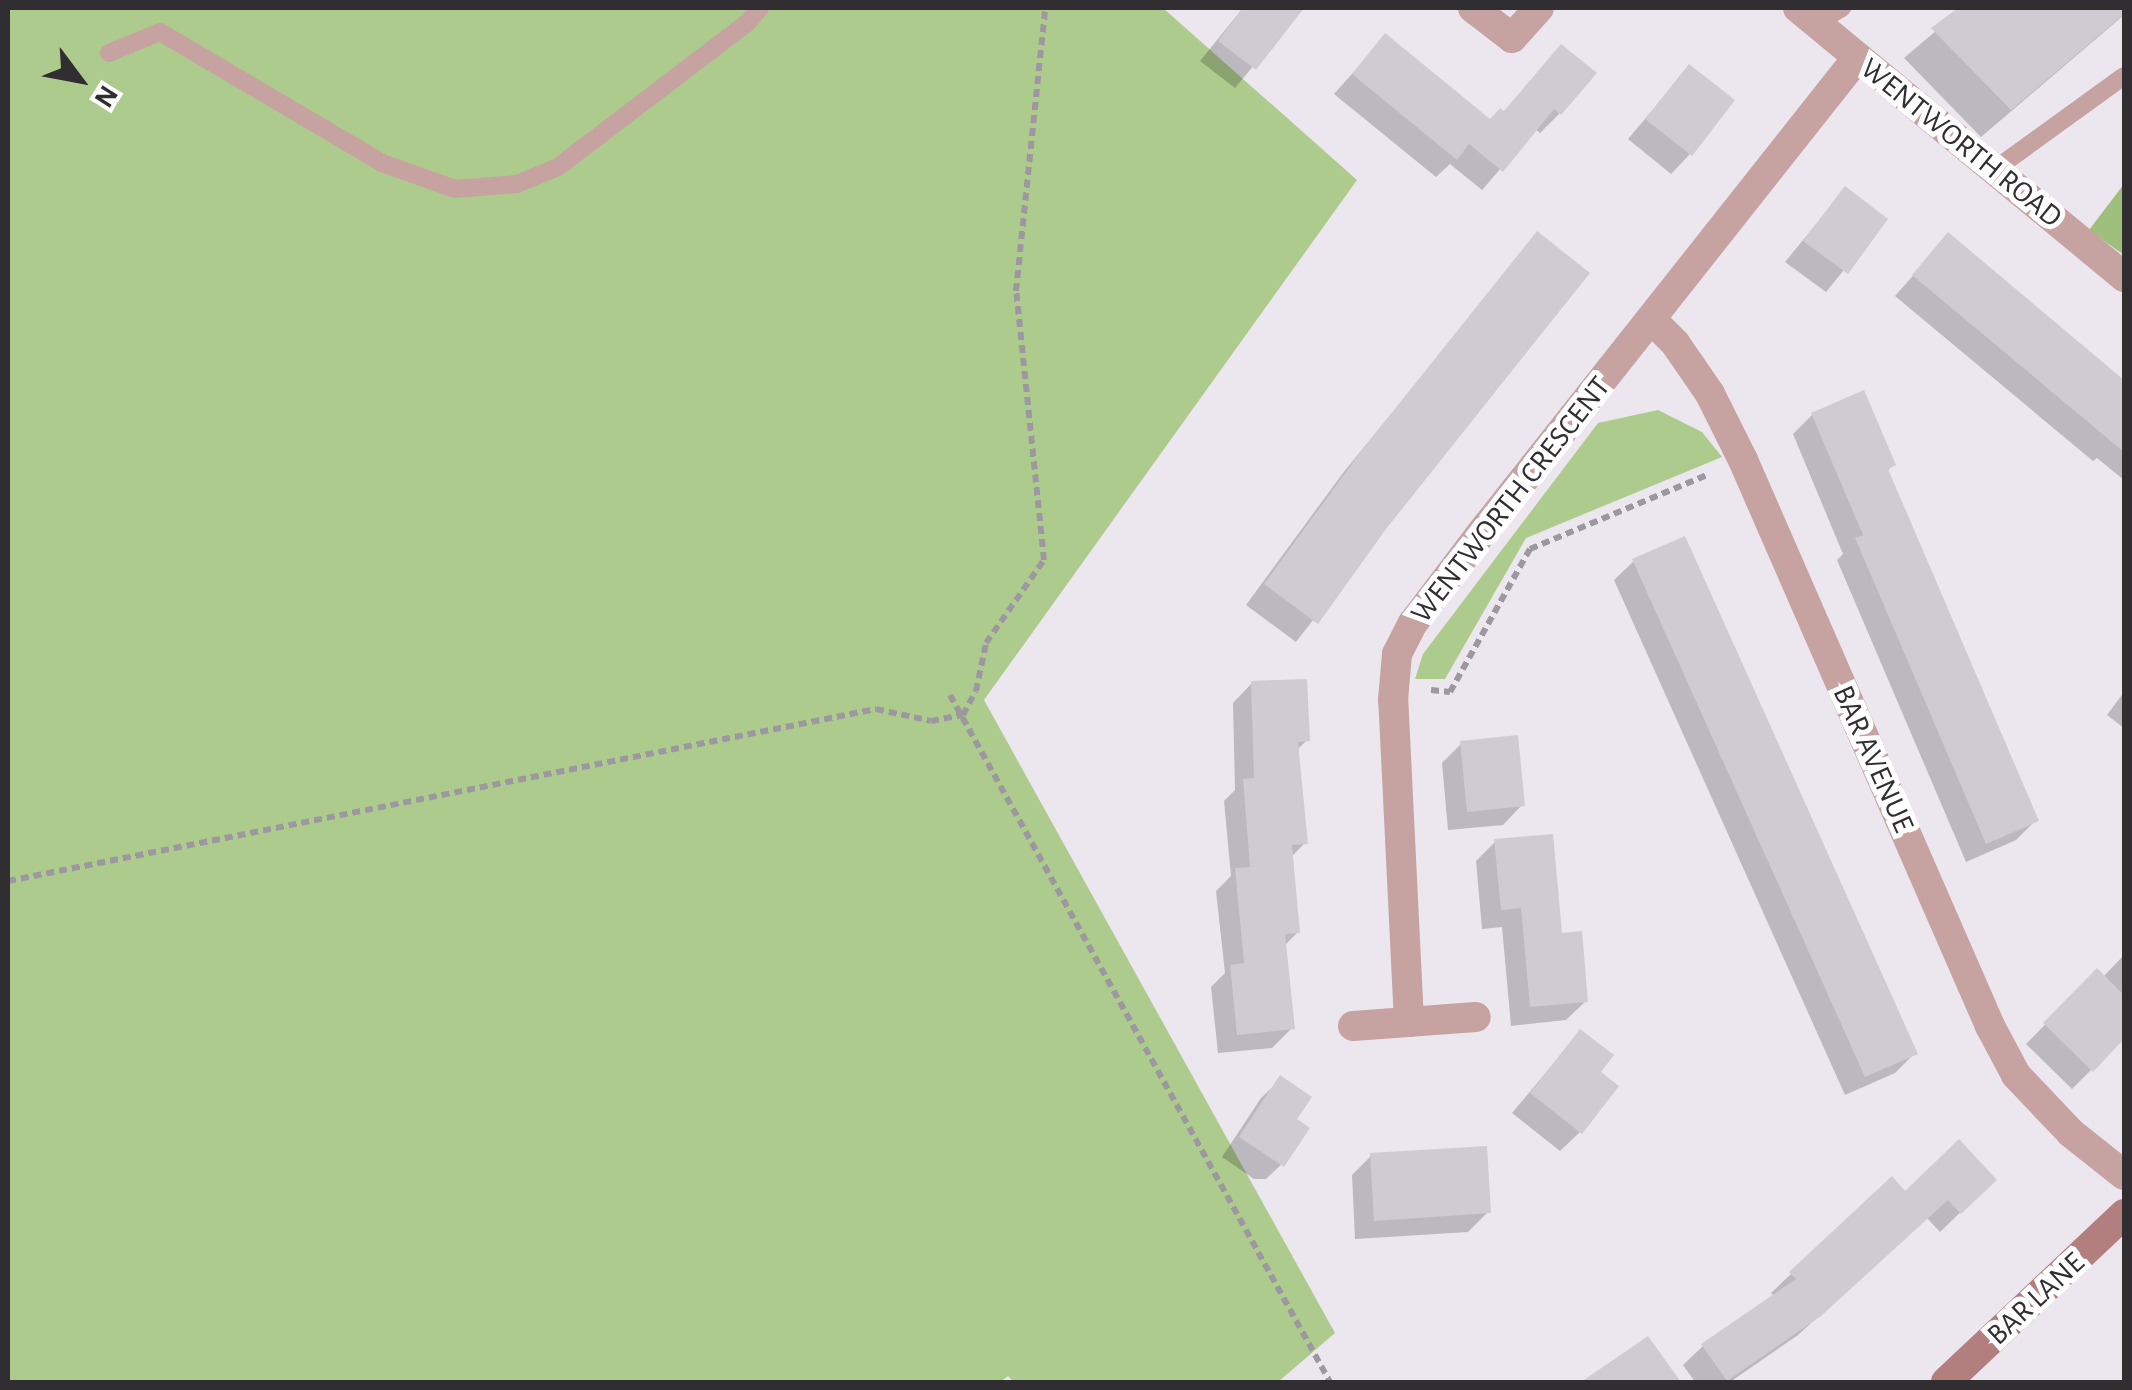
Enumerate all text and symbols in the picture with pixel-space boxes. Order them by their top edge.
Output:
north arrow [30,30,130,130]
street label: WENTWORTH ROAD [1853,51,2069,235]
text: N [88,80,122,112]
street label: WENTWORTH CRESCENT [1404,370,1618,630]
street label: BAR AVENUE [1825,680,1921,838]
street label: BAR LANE [1980,1245,2092,1353]

